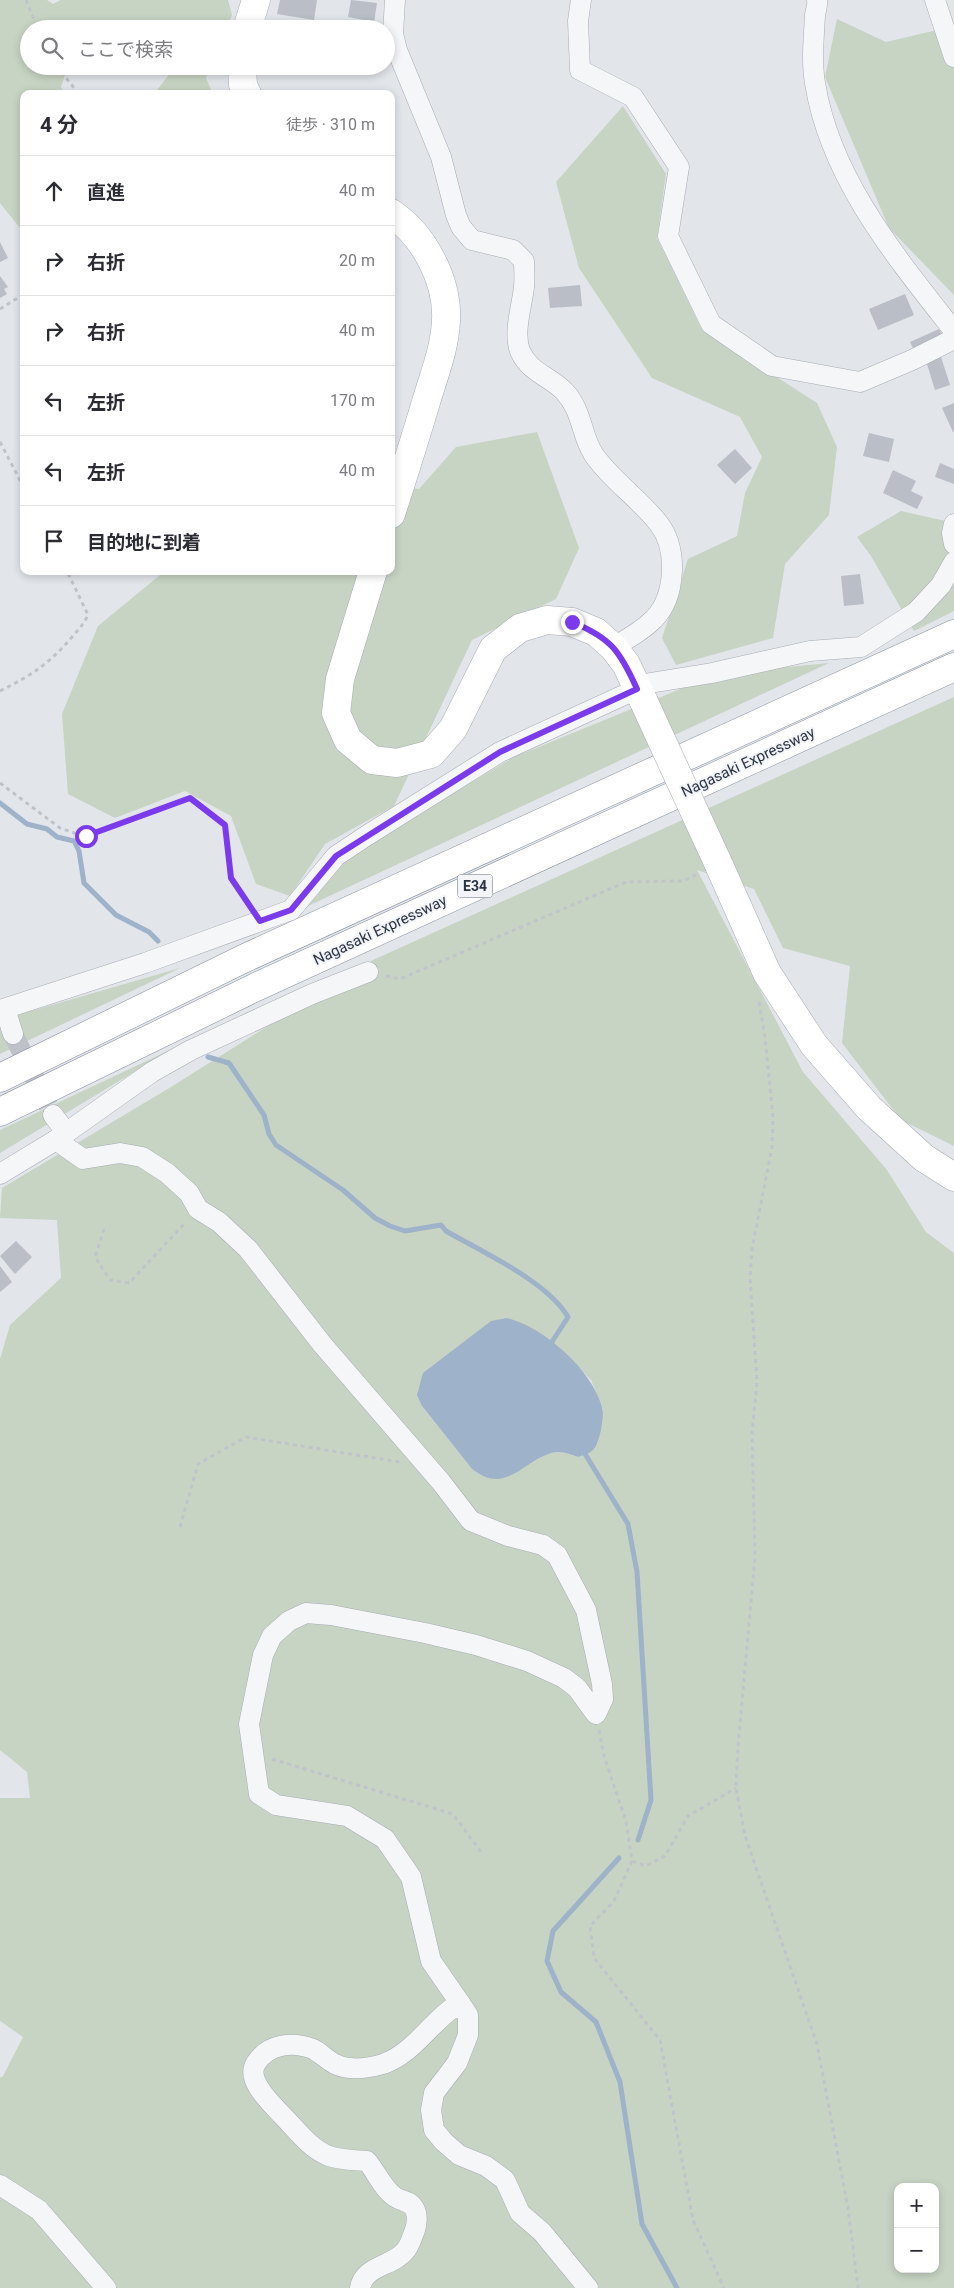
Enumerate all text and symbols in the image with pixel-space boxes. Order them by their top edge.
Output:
search box [20,20,395,75]
icon: search [38,34,66,62]
text: ここで検索 [78,38,173,61]
text: 4 分 [40,113,78,137]
text: 徒歩 · 310 m [286,115,375,134]
icon: ahead [40,177,68,205]
text: 直進 [87,181,125,204]
text: 40 m [339,181,375,200]
icon: right [40,247,68,275]
text: 右折 [87,251,125,274]
text: 20 m [339,251,375,270]
icon: right [40,317,68,345]
text: 右折 [87,321,125,344]
text: 40 m [339,321,375,340]
icon: left [40,387,68,415]
text: 左折 [87,391,125,414]
text: 170 m [330,391,375,410]
icon: left [40,457,68,485]
text: 左折 [87,461,125,484]
text: 40 m [339,461,375,480]
icon: arrive [40,527,68,555]
text: 目的地に到着 [87,531,201,554]
route end [561,611,584,634]
street label: Nagasaki Expressway [678,723,818,801]
route start [75,825,98,848]
road number: E34 [458,874,492,898]
street label: Nagasaki Expressway [310,891,450,969]
map controls [894,2183,939,2273]
button: + [894,2183,939,2228]
button: − [894,2228,939,2273]

